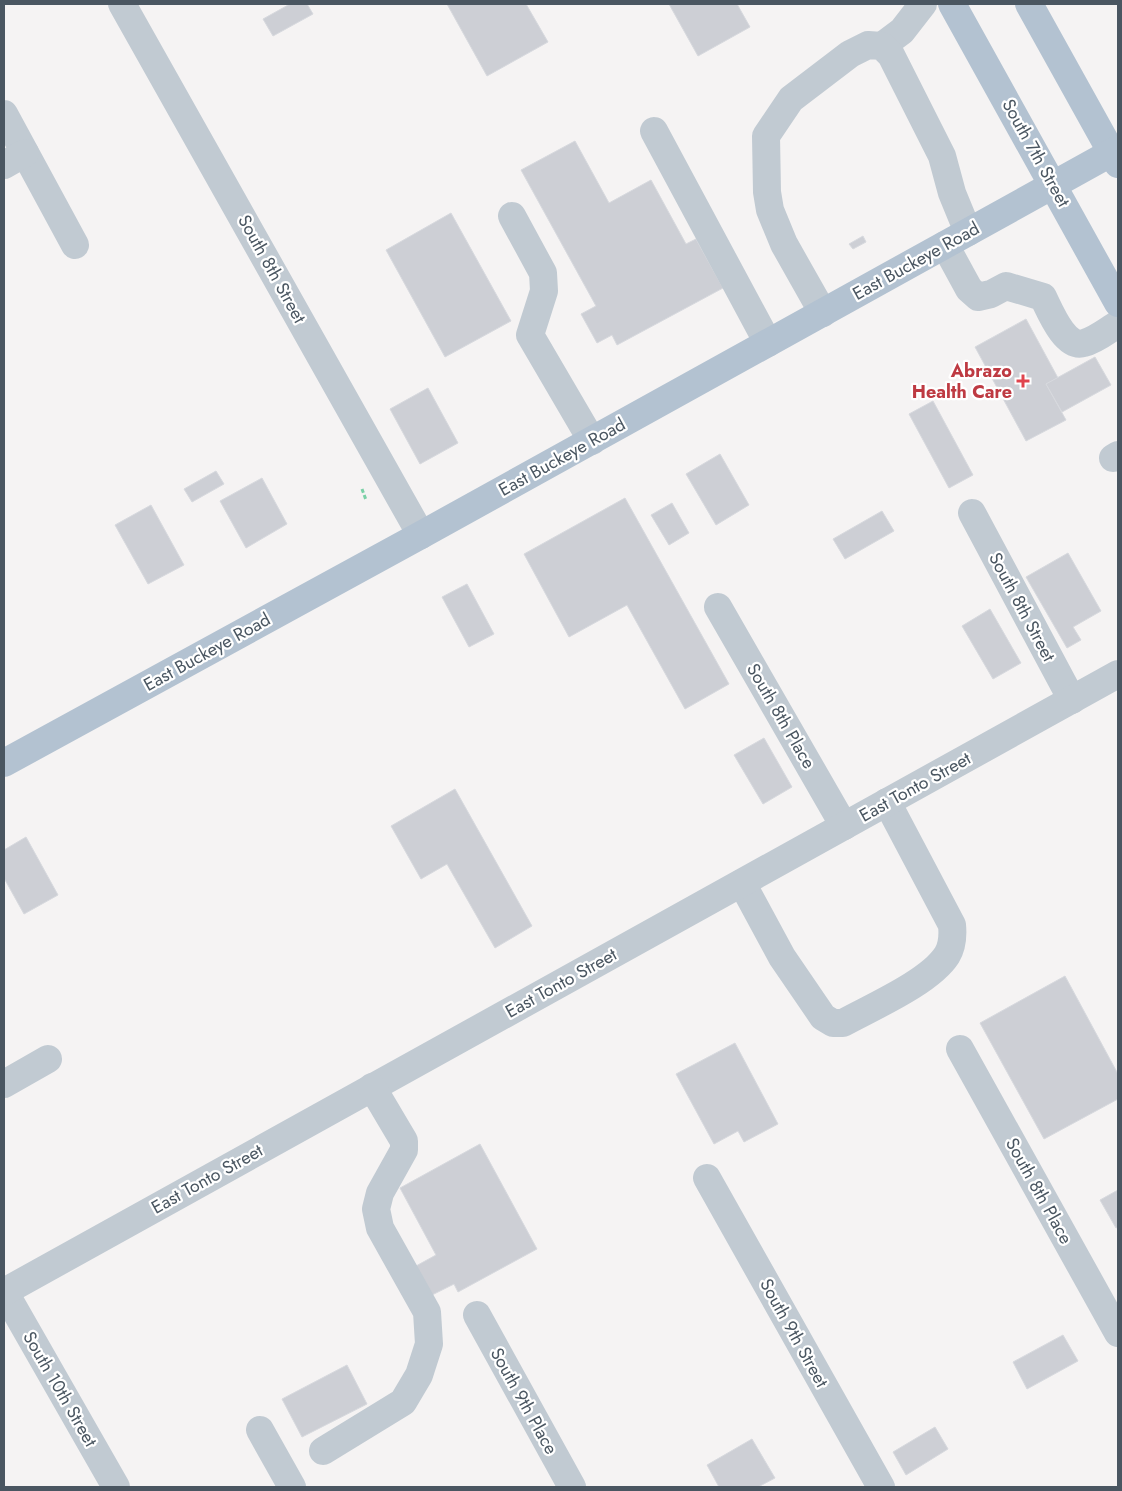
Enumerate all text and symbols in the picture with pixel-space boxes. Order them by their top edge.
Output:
street label: South 7th Street [996,94,1077,212]
street label: South 8th Street [231,210,313,328]
street label: East Buckeye Road [848,215,984,307]
place label: Abrazo Health Care [912,358,1012,405]
marker: Abrazo Health Care [1016,374,1030,388]
street label: East Buckeye Road [494,411,630,503]
street label: South 8th Street [982,548,1062,667]
street label: East Buckeye Road [139,606,275,698]
street label: South 8th Place [740,658,822,774]
street label: East Tonto Street [855,745,976,828]
street label: East Tonto Street [501,941,622,1024]
street label: South 8th Place [999,1133,1079,1249]
street label: East Tonto Street [147,1137,268,1220]
street label: South 9th Street [753,1274,835,1393]
street label: South 10th Street [16,1326,104,1452]
street label: South 9th Place [484,1343,564,1459]

